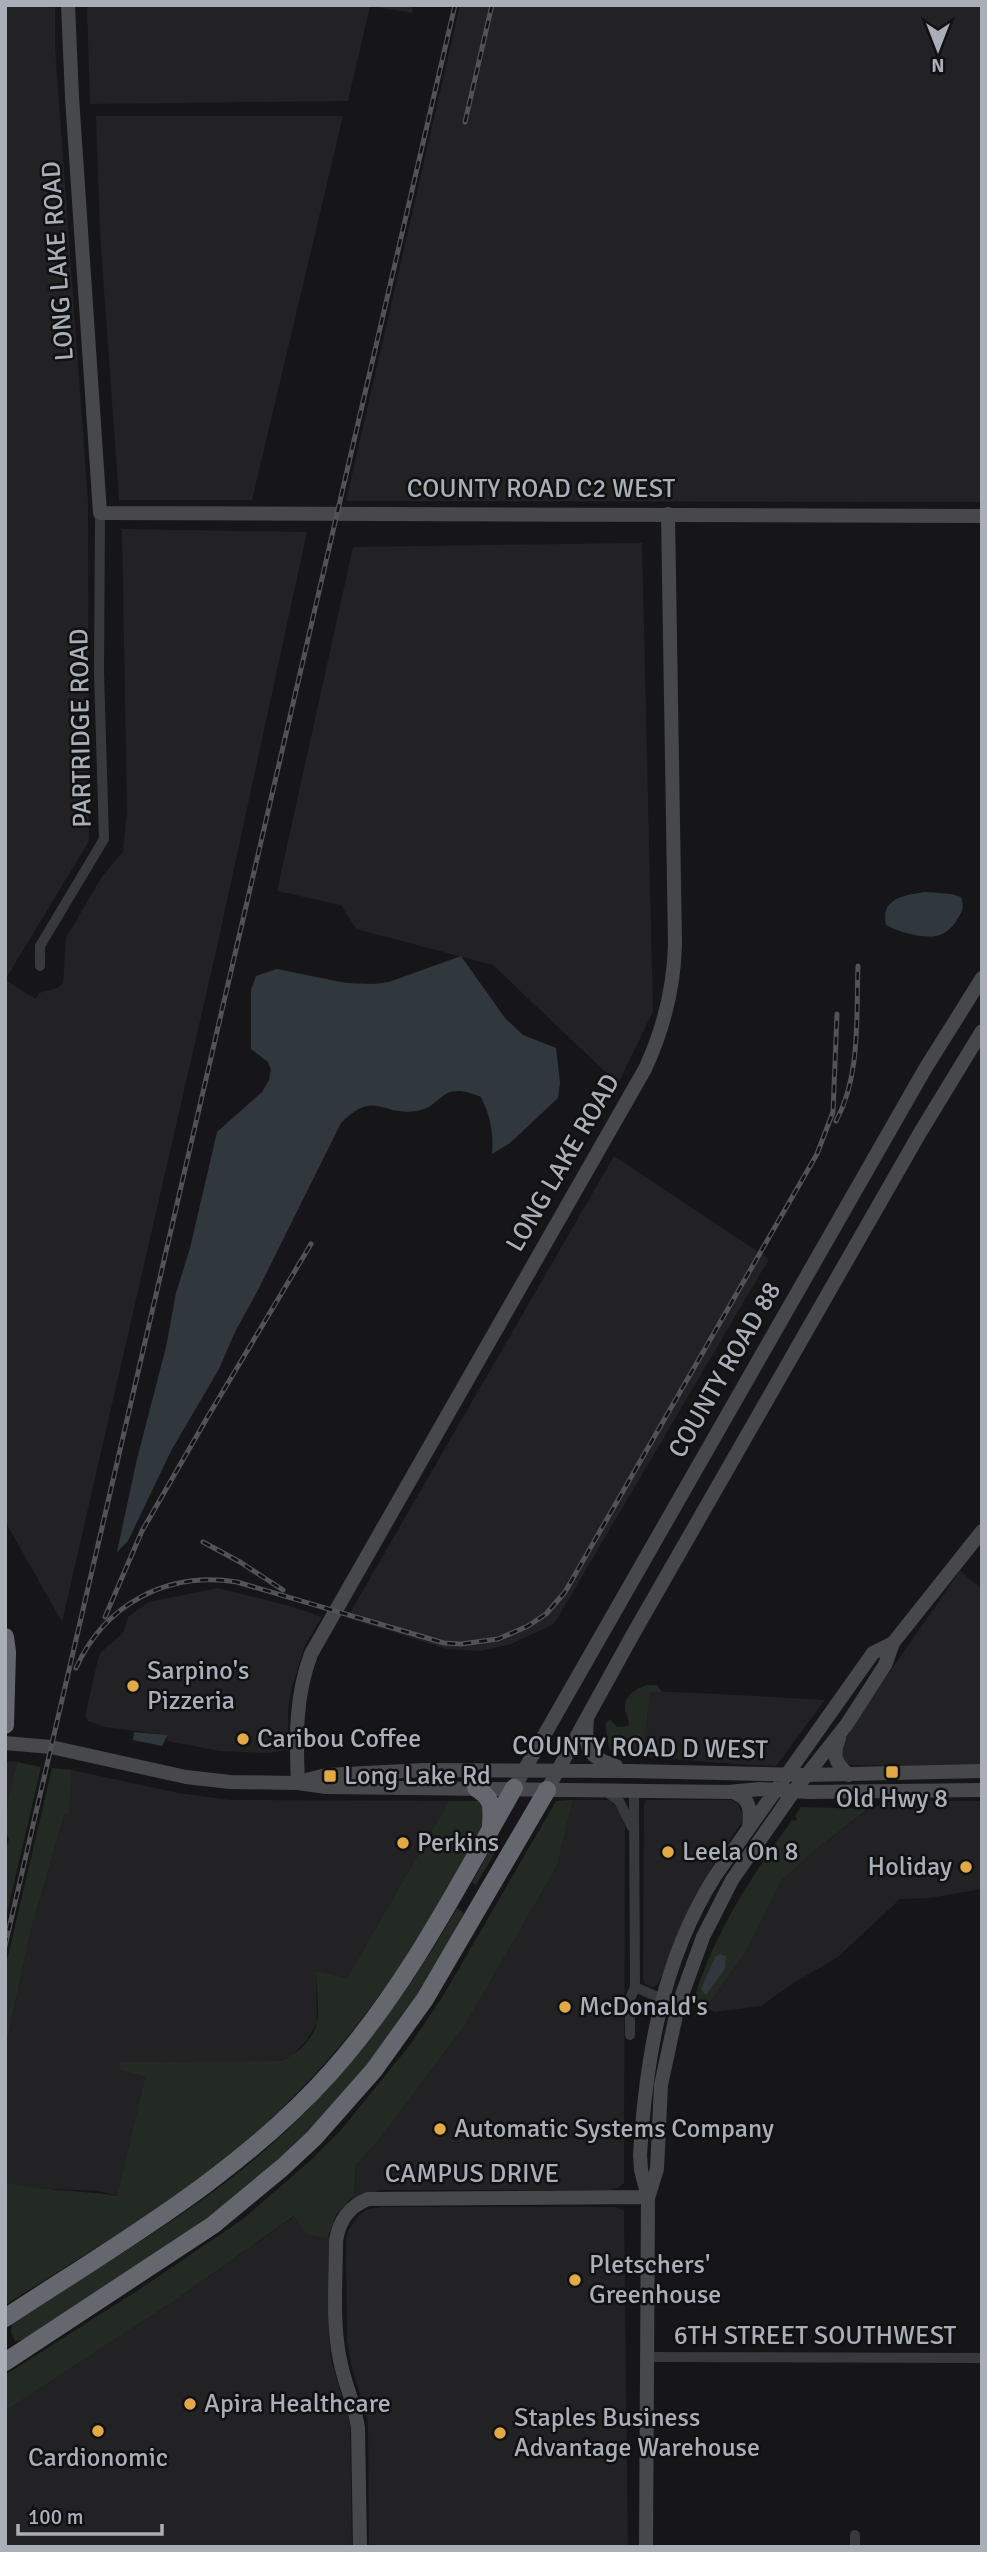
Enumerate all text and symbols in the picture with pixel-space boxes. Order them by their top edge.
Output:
north arrow [903,14,973,84]
text: N [931,53,945,77]
street label: LONG LAKE ROAD [35,160,81,362]
street label: COUNTY ROAD C2 WEST [407,473,675,505]
street label: PARTRIDGE ROAD [63,628,99,828]
street label: LONG LAKE ROAD [499,1068,627,1258]
street label: COUNTY ROAD 88 [662,1276,788,1464]
place label: Sarpino's Pizzeria [147,1655,249,1717]
marker: Sarpino's Pizzeria [125,1678,141,1694]
place label: Caribou Coffee [257,1723,421,1755]
street label: COUNTY ROAD D WEST [512,1730,768,1766]
marker: Caribou Coffee [235,1731,251,1747]
place label: Long Lake Rd [344,1760,491,1792]
marker: Old Hwy 8 [884,1764,900,1780]
marker: Long Lake Rd [322,1768,338,1784]
place label: Old Hwy 8 [836,1783,948,1815]
place label: Perkins [417,1827,499,1859]
marker: Perkins [395,1835,411,1851]
place label: Leela On 8 [682,1836,799,1868]
marker: Leela On 8 [660,1844,676,1860]
place label: Holiday [868,1851,952,1883]
marker: Holiday [958,1859,974,1875]
place label: McDonald's [579,1991,708,2023]
marker: McDonald's [557,1999,573,2015]
place label: Automatic Systems Company [454,2113,774,2145]
marker: Automatic Systems Company [432,2121,448,2137]
street label: CAMPUS DRIVE [385,2158,559,2190]
place label: Pletschers' Greenhouse [589,2249,721,2311]
marker: Pletschers' Greenhouse [567,2272,583,2288]
street label: 6TH STREET SOUTHWEST [674,2320,957,2352]
place label: Apira Healthcare [204,2388,391,2420]
marker: Apira Healthcare [182,2396,198,2412]
place label: Staples Business Advantage Warehouse [514,2402,760,2464]
marker: Cardionomic [90,2423,106,2439]
marker: Staples Business Advantage Warehouse [492,2425,508,2441]
place label: Cardionomic [28,2442,168,2474]
scale bar [18,2492,161,2536]
text: 100 m [28,2504,83,2530]

